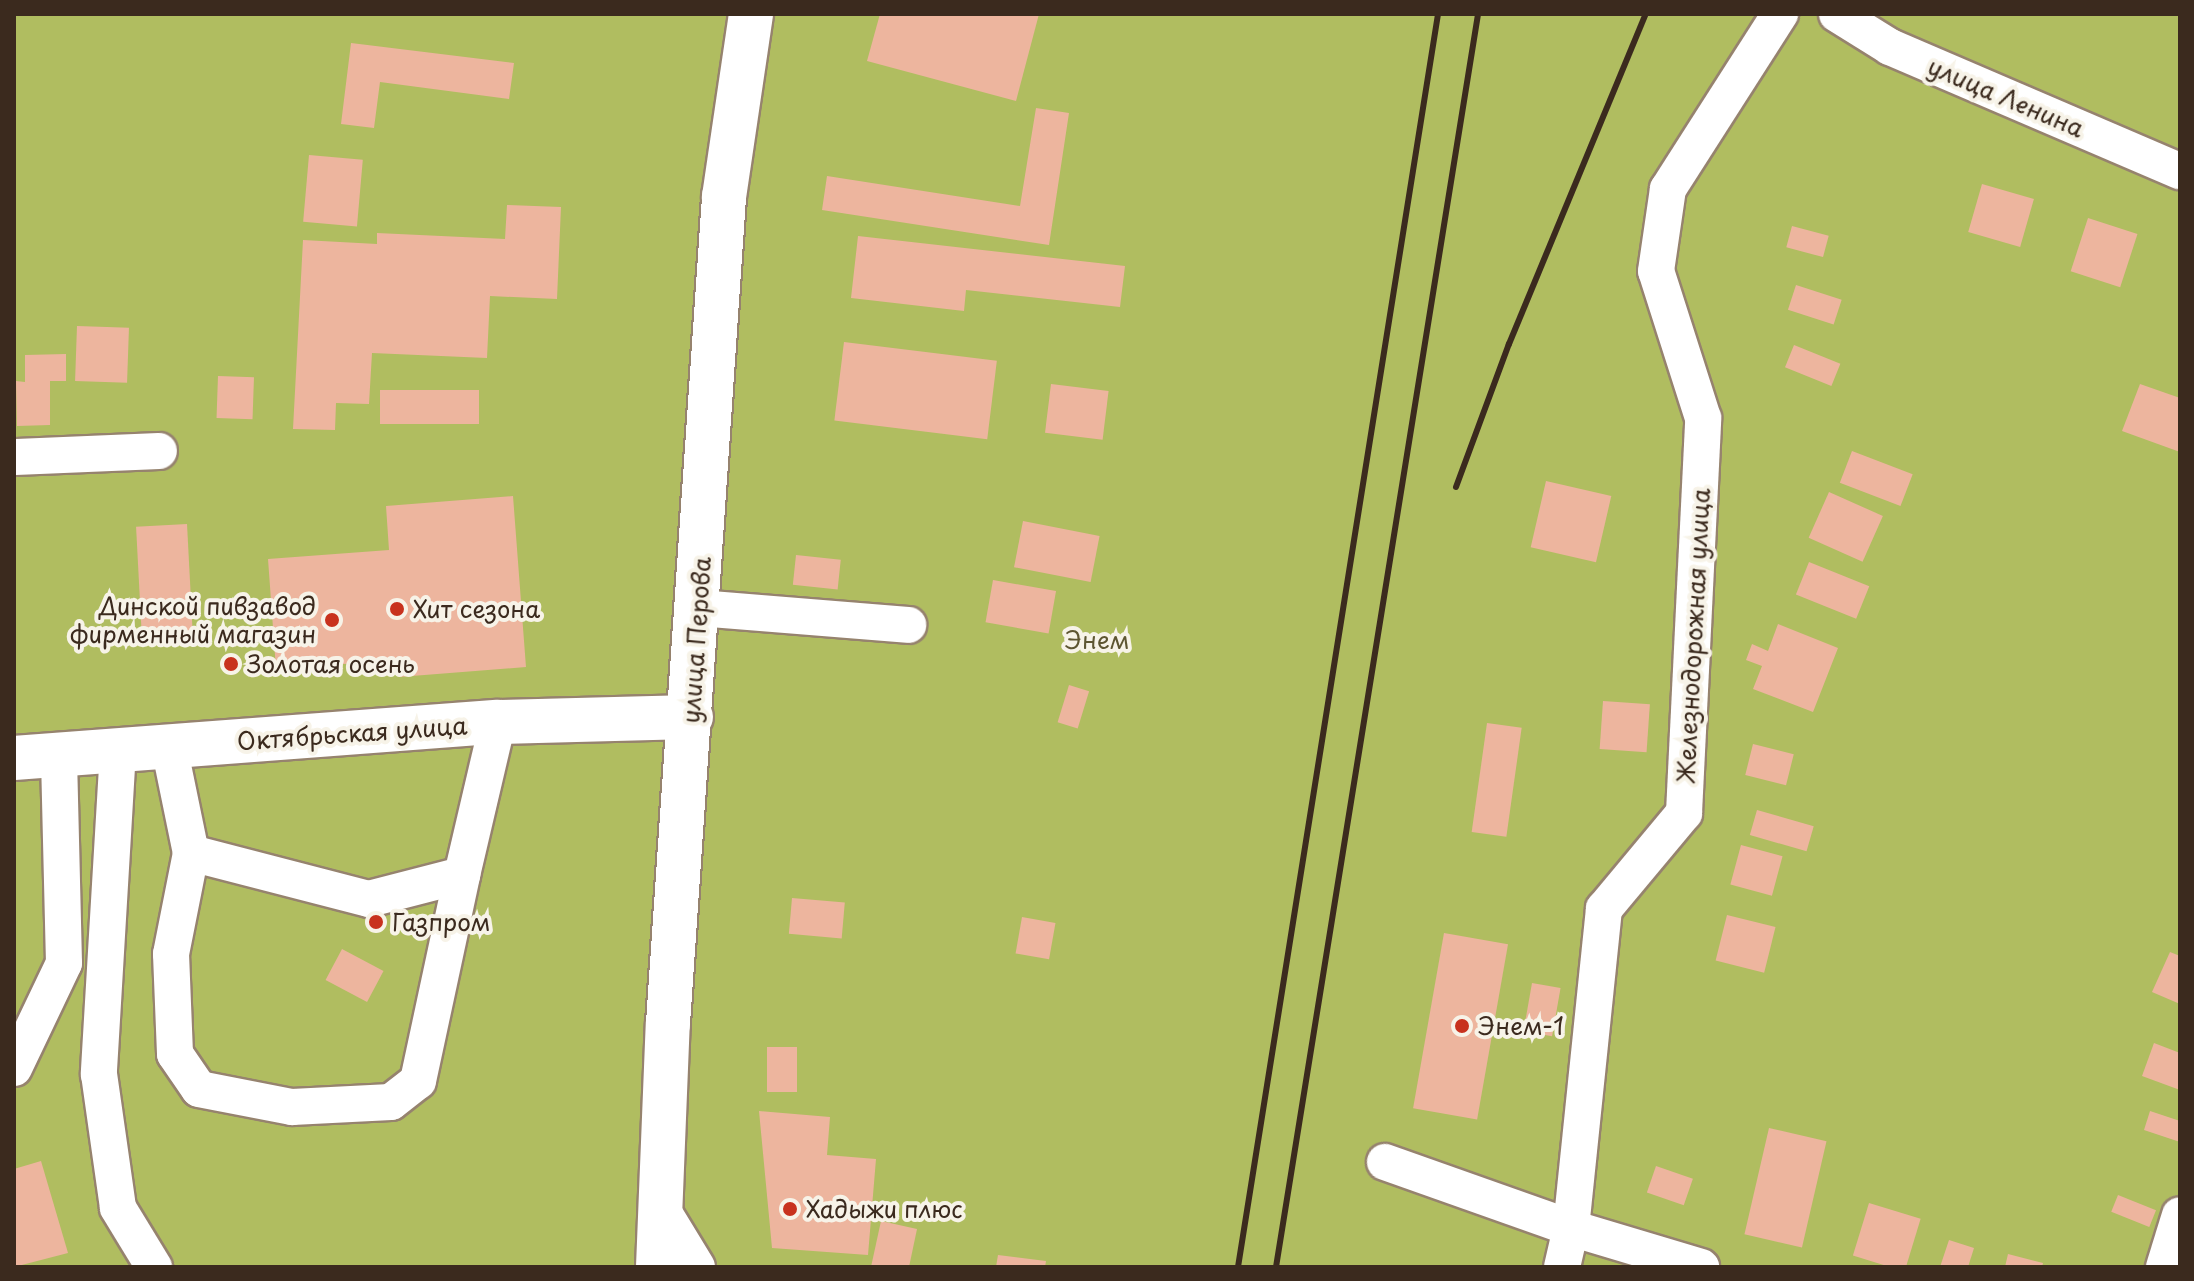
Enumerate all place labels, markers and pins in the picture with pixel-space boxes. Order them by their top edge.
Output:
place label: Динской пивзавод фирменный магазин [69,592,316,648]
place label: Хит сезона [413,595,541,623]
marker: Хит сезона [388,600,406,618]
marker: Динской пивзавод фирменный магазин [323,611,341,629]
place label: Золотая осень [247,650,414,678]
marker: Золотая осень [222,655,240,673]
place label: Газпром [392,908,491,936]
marker: Газпром [367,913,385,931]
place label: Энем-1 [1478,1012,1564,1040]
marker: Энем-1 [1453,1017,1471,1035]
place label: Хадыжи плюс [806,1195,965,1223]
marker: Хадыжи плюс [781,1200,799,1218]

